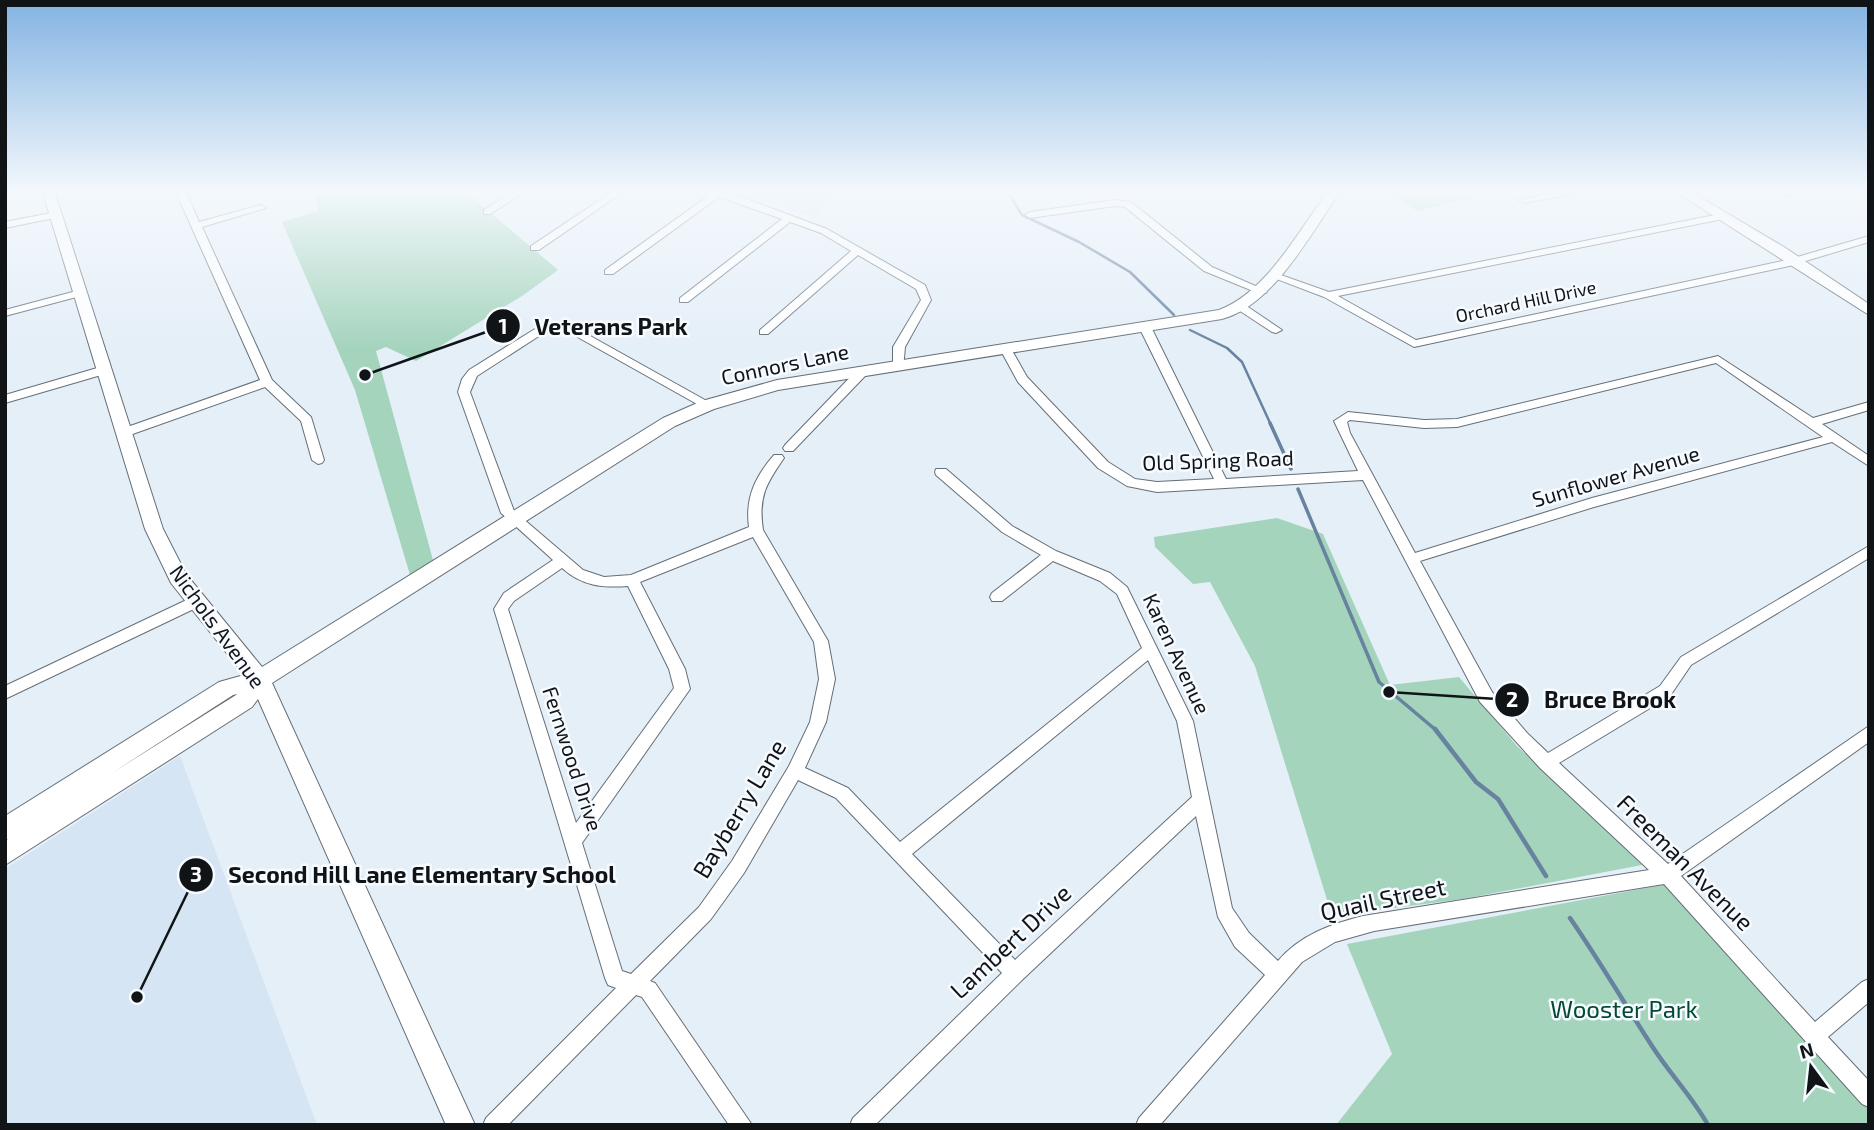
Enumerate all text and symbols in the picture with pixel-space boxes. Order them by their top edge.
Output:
street label: Orchard Hill Drive [1454,275,1598,327]
callout: Veterans Park [485,304,701,348]
text: Veterans Park [535,312,688,340]
text: 1 [498,313,508,338]
street label: Connors Lane [719,338,851,389]
street label: Sunflower Avenue [1529,440,1702,511]
street label: Old Spring Road [1142,444,1294,475]
street label: Nichols Avenue [165,560,271,692]
street label: Karen Avenue [1139,589,1216,718]
callout: Bruce Brook [1495,678,1690,722]
street label: Fernwood Drive [538,683,609,834]
text: Bruce Brook [1544,685,1676,713]
text: 2 [1506,686,1518,711]
street label: Bayberry Lane [686,734,791,883]
street label: Freeman Avenue [1612,788,1760,936]
callout: Second Hill Lane Elementary School [178,853,630,897]
text: Second Hill Lane Elementary School [228,860,616,888]
text: 3 [190,861,202,886]
street label: Quail Street [1317,871,1448,926]
street label: Lambert Drive [944,878,1076,1004]
park label: Wooster Park [1550,994,1698,1023]
north arrow [1776,1032,1846,1102]
text: N [1797,1037,1816,1063]

